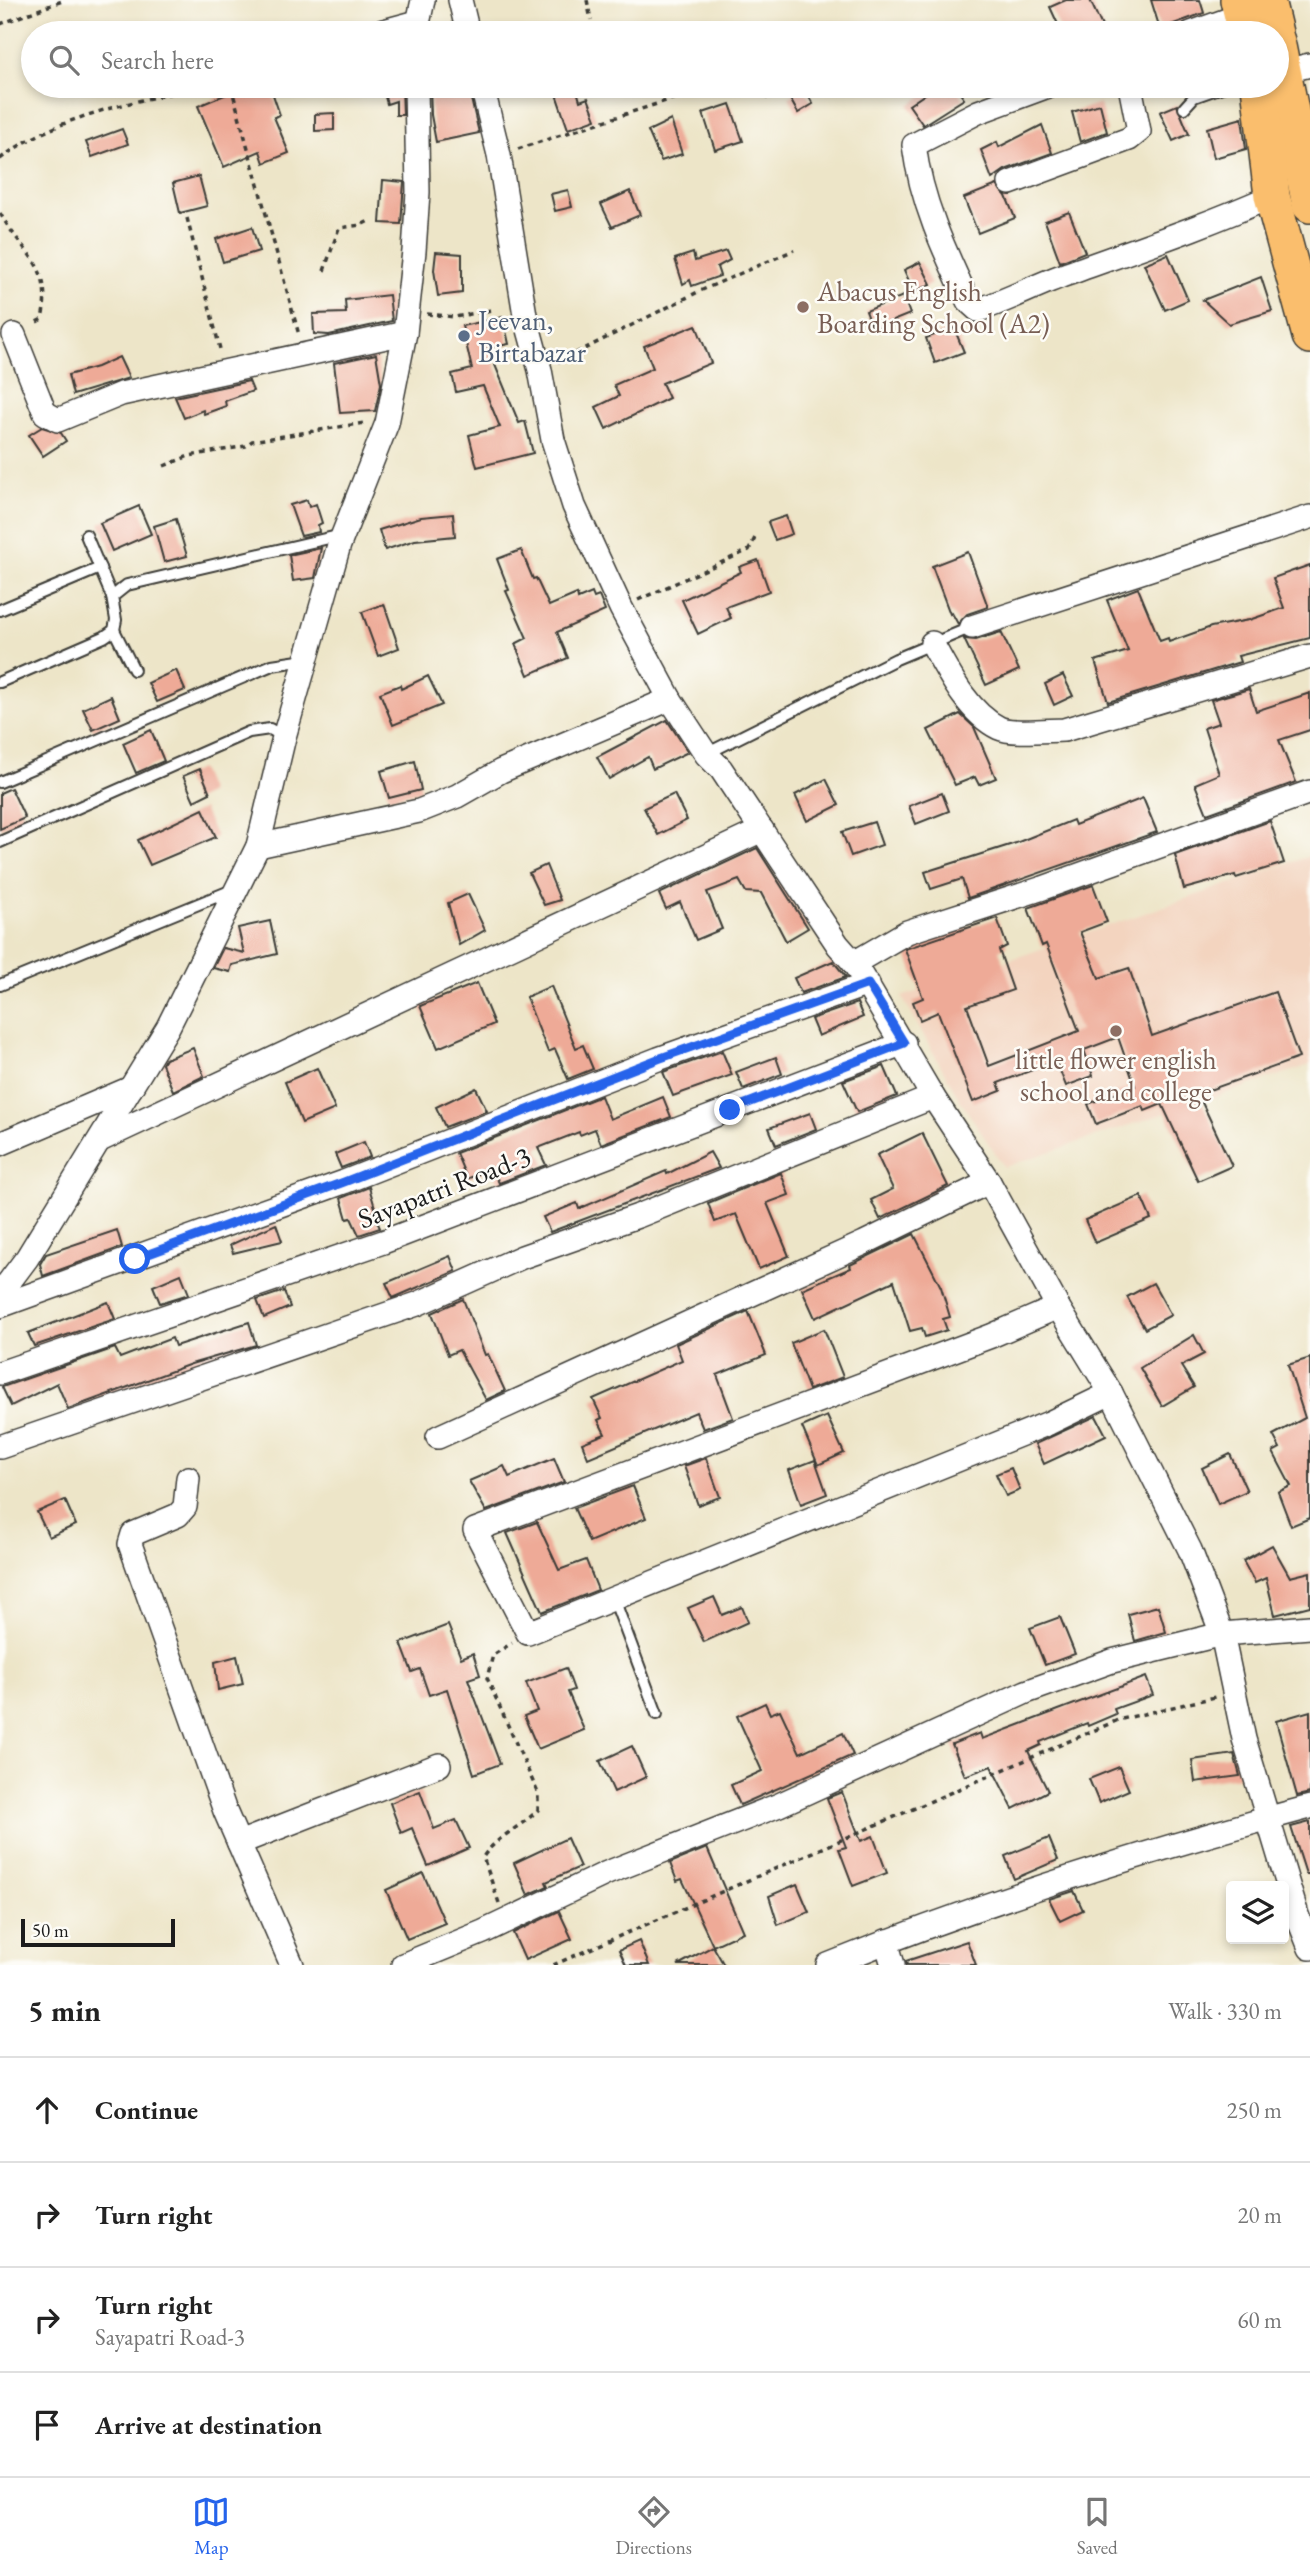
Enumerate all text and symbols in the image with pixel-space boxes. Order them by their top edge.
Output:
search box [21,21,1289,98]
icon: search [45,41,83,79]
text: Search here [101,43,214,77]
place label: Abacus English Boarding School (A2) [816,273,1050,341]
marker: Abacus English Boarding School (A2) [795,299,811,315]
place label: Jeevan, Birtabazar [476,302,587,370]
marker: Jeevan, Birtabazar [456,328,472,344]
marker: little flower english school and college [1108,1023,1124,1039]
place label: little flower english school and college [1015,1041,1217,1109]
route end [714,1094,745,1125]
street label: Sayapatri Road-3 [352,1138,536,1236]
route start [119,1243,150,1274]
map controls [1226,1881,1289,1944]
button: layers [1226,1881,1289,1944]
scale bar [21,1916,175,1948]
text: 50 m [32,1918,69,1943]
text: 5 min [28,1991,101,2030]
text: Walk · 330 m [1168,1996,1282,2026]
icon: ahead [28,2091,66,2129]
text: Continue [95,2093,198,2127]
text: 250 m [1226,2095,1282,2125]
icon: right [28,2196,66,2234]
text: Turn right [95,2198,213,2232]
text: 20 m [1237,2200,1282,2230]
text: Turn right [95,2288,213,2322]
icon: right [28,2301,66,2339]
text: 60 m [1237,2305,1282,2335]
text: Sayapatri Road-3 [95,2322,245,2352]
icon: arrive [28,2406,66,2444]
text: Arrive at destination [95,2408,322,2442]
tab: Map [192,2493,230,2560]
tab: Directions [615,2493,692,2560]
tab: Saved [1077,2493,1118,2560]

